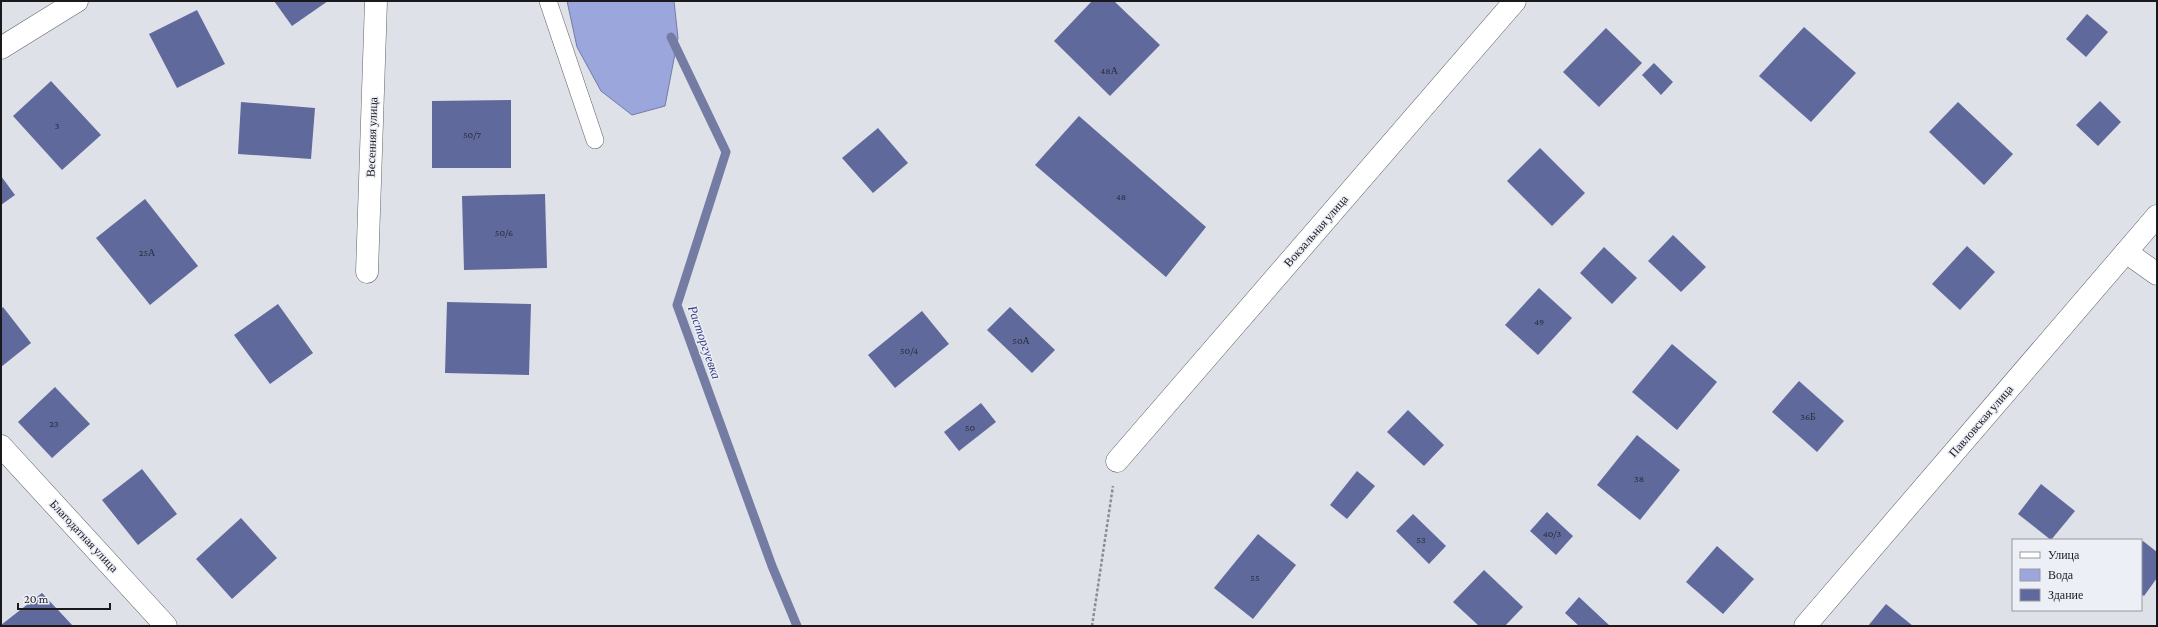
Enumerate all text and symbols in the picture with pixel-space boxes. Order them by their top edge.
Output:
house number: 48А [1100,65,1119,76]
street label: Весенняя улица [364,96,380,177]
house number: 3 [55,120,60,131]
house number: 50/7 [463,129,481,140]
house number: 48 [1116,191,1126,202]
street label: Вокзальная улица [1281,192,1351,270]
house number: 50/6 [495,227,513,238]
house number: 25А [139,247,156,258]
water label: Расторгуевка [685,303,724,381]
house number: 49 [1534,316,1544,327]
house number: 50А [1012,335,1031,346]
house number: 50/4 [900,345,918,356]
street label: Павловская улица [1946,382,2017,460]
house number: 36Б [1800,411,1816,422]
house number: 23 [49,418,59,429]
house number: 50 [965,422,976,433]
house number: 38 [1634,473,1644,484]
street label: Благодатная улица [47,497,122,576]
house number: 40/3 [1543,528,1562,539]
house number: 53 [1416,534,1426,545]
legend [2012,539,2142,611]
text: Улица [2048,548,2080,562]
text: Вода [2048,568,2074,582]
house number: 55 [1250,572,1260,583]
scale bar [18,585,110,611]
text: Здание [2048,588,2083,602]
text: 20 m [24,592,49,606]

